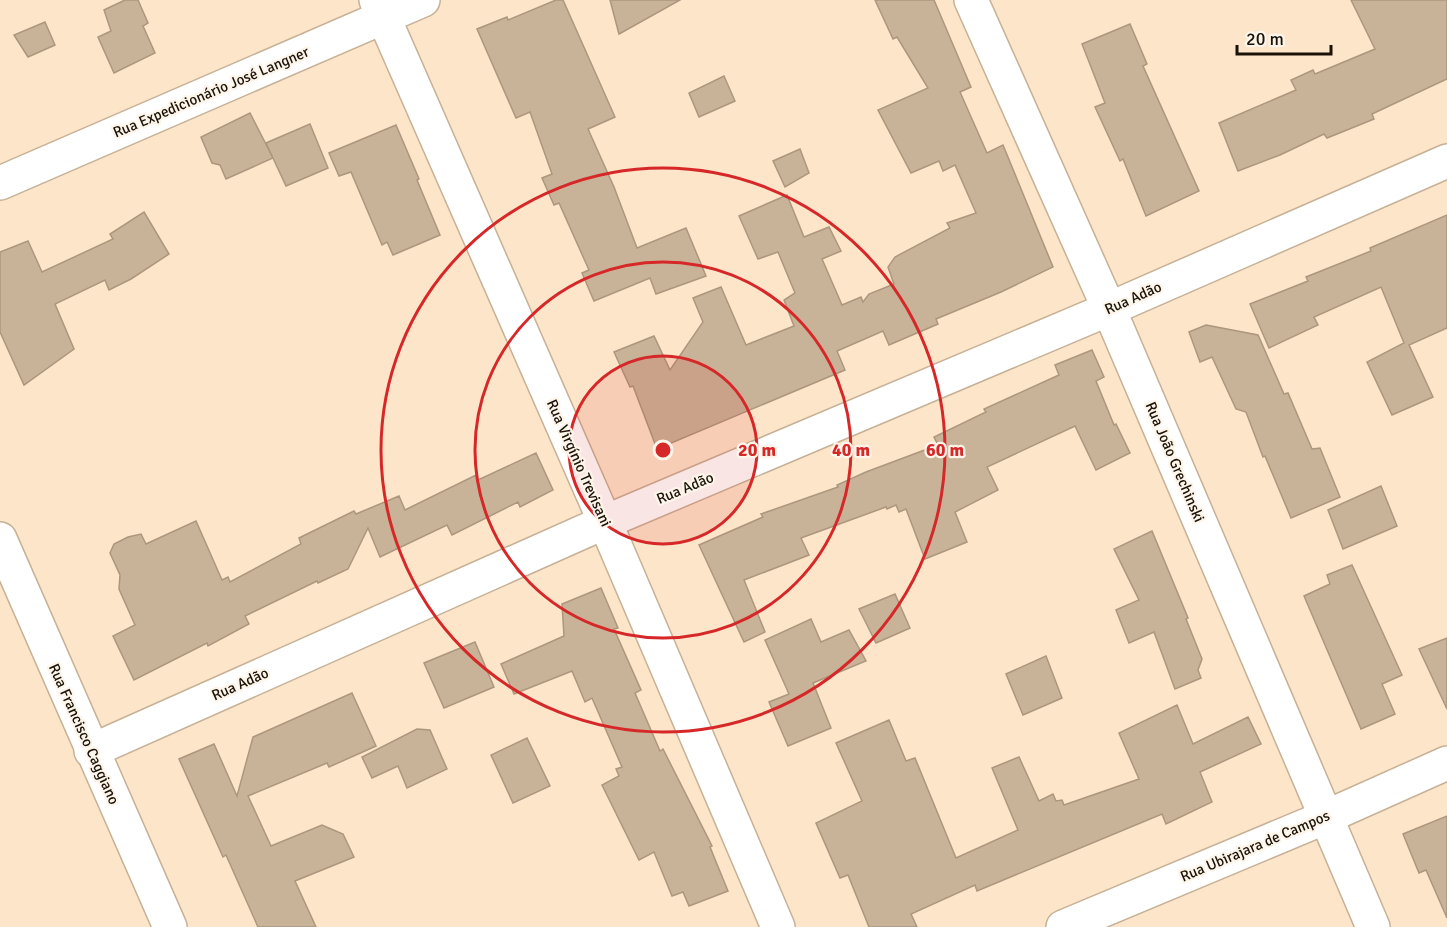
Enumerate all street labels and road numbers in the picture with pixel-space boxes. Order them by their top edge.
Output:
street label: Rua Expedicionário José Langner [110,42,312,141]
street label: Rua Adão [1102,277,1164,318]
street label: Rua Virgínio Trevisani [543,397,615,529]
street label: Rua João Grechinski [1142,399,1208,525]
street label: Rua Adão [654,468,716,508]
street label: Rua Francisco Caggiano [45,661,123,807]
street label: Rua Adão [209,663,271,704]
street label: Rua Ubirajara de Campos [1178,806,1333,886]

